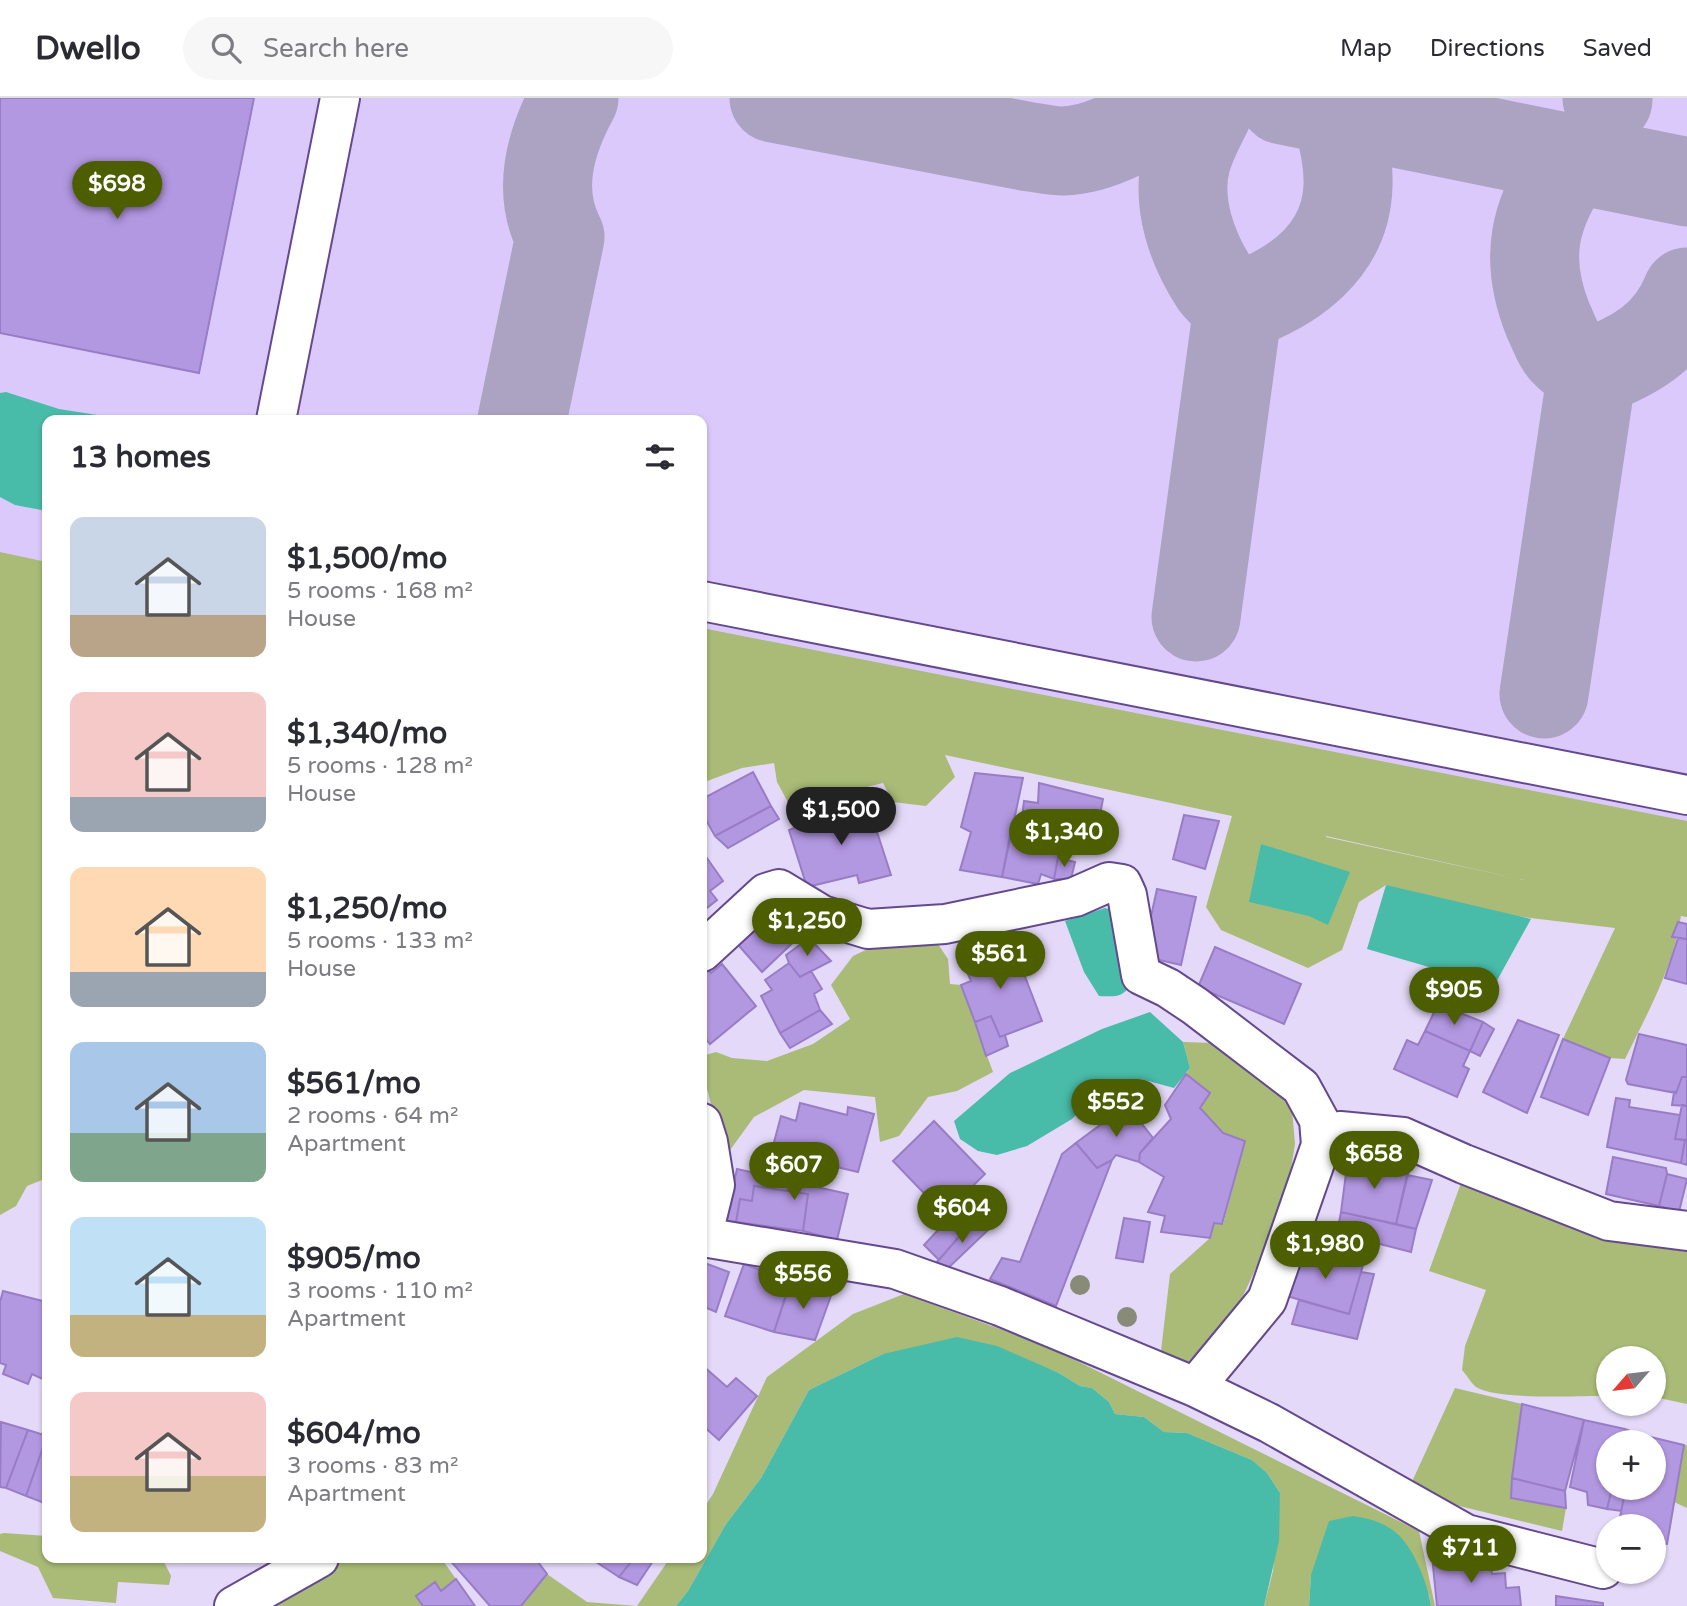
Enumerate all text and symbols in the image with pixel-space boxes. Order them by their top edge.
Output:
search box [183,17,673,80]
text: Dwello [35,29,141,68]
icon: search [207,29,245,67]
text: Search here [263,33,409,64]
text: Map [1340,34,1392,63]
text: Directions [1430,34,1545,63]
text: Saved [1583,34,1652,63]
pin: $698 [76,162,158,221]
text: $698 [88,170,146,198]
icon: filters [641,438,679,476]
text: 13 homes [70,439,211,476]
text: $1,500/mo [287,540,447,577]
icon: home [126,545,210,629]
text: 5 rooms · 168 m² [287,577,473,605]
text: House [287,605,356,633]
text: $1,340/mo [287,715,447,752]
icon: home [126,720,210,804]
text: 5 rooms · 128 m² [287,752,473,780]
text: House [287,780,356,808]
pin: $1,500 [784,788,898,847]
text: $1,500 [802,796,880,824]
pin: $1,340 [1007,810,1121,869]
text: $1,340 [1025,818,1103,846]
text: $1,250/mo [287,890,447,927]
icon: home [126,895,210,979]
pin: $1,250 [750,898,864,958]
text: $1,250 [768,907,846,935]
text: 5 rooms · 133 m² [287,927,473,955]
pin: $561 [959,932,1041,991]
text: $561 [971,940,1029,968]
text: House [287,955,356,983]
pin: $905 [1413,968,1495,1027]
text: $905 [1425,976,1483,1004]
text: $561/mo [287,1065,421,1102]
icon: home [126,1070,210,1154]
pin: $552 [1075,1080,1157,1139]
text: $552 [1087,1088,1145,1116]
text: 2 rooms · 64 m² [287,1102,458,1130]
text: Apartment [287,1130,406,1158]
pin: $658 [1333,1132,1415,1191]
text: $658 [1345,1140,1403,1168]
pin: $607 [753,1142,835,1202]
text: $607 [765,1151,823,1179]
pin: $604 [921,1186,1003,1245]
text: $604 [933,1194,991,1222]
pin: $1,980 [1268,1222,1382,1281]
text: $1,980 [1286,1230,1364,1258]
text: $905/mo [287,1240,421,1277]
icon: home [126,1245,210,1329]
pin: $556 [762,1252,844,1311]
text: $556 [774,1260,832,1288]
text: 3 rooms · 110 m² [287,1277,473,1305]
text: Apartment [287,1305,406,1333]
north arrow [1596,1346,1666,1416]
map controls [1596,1346,1666,1584]
text: $604/mo [287,1415,421,1452]
icon: home [126,1420,210,1504]
button: + [1596,1430,1666,1500]
text: 3 rooms · 83 m² [287,1452,458,1480]
text: Apartment [287,1480,406,1508]
button: − [1596,1514,1666,1584]
pin: $711 [1430,1526,1512,1585]
text: $711 [1442,1534,1500,1562]

